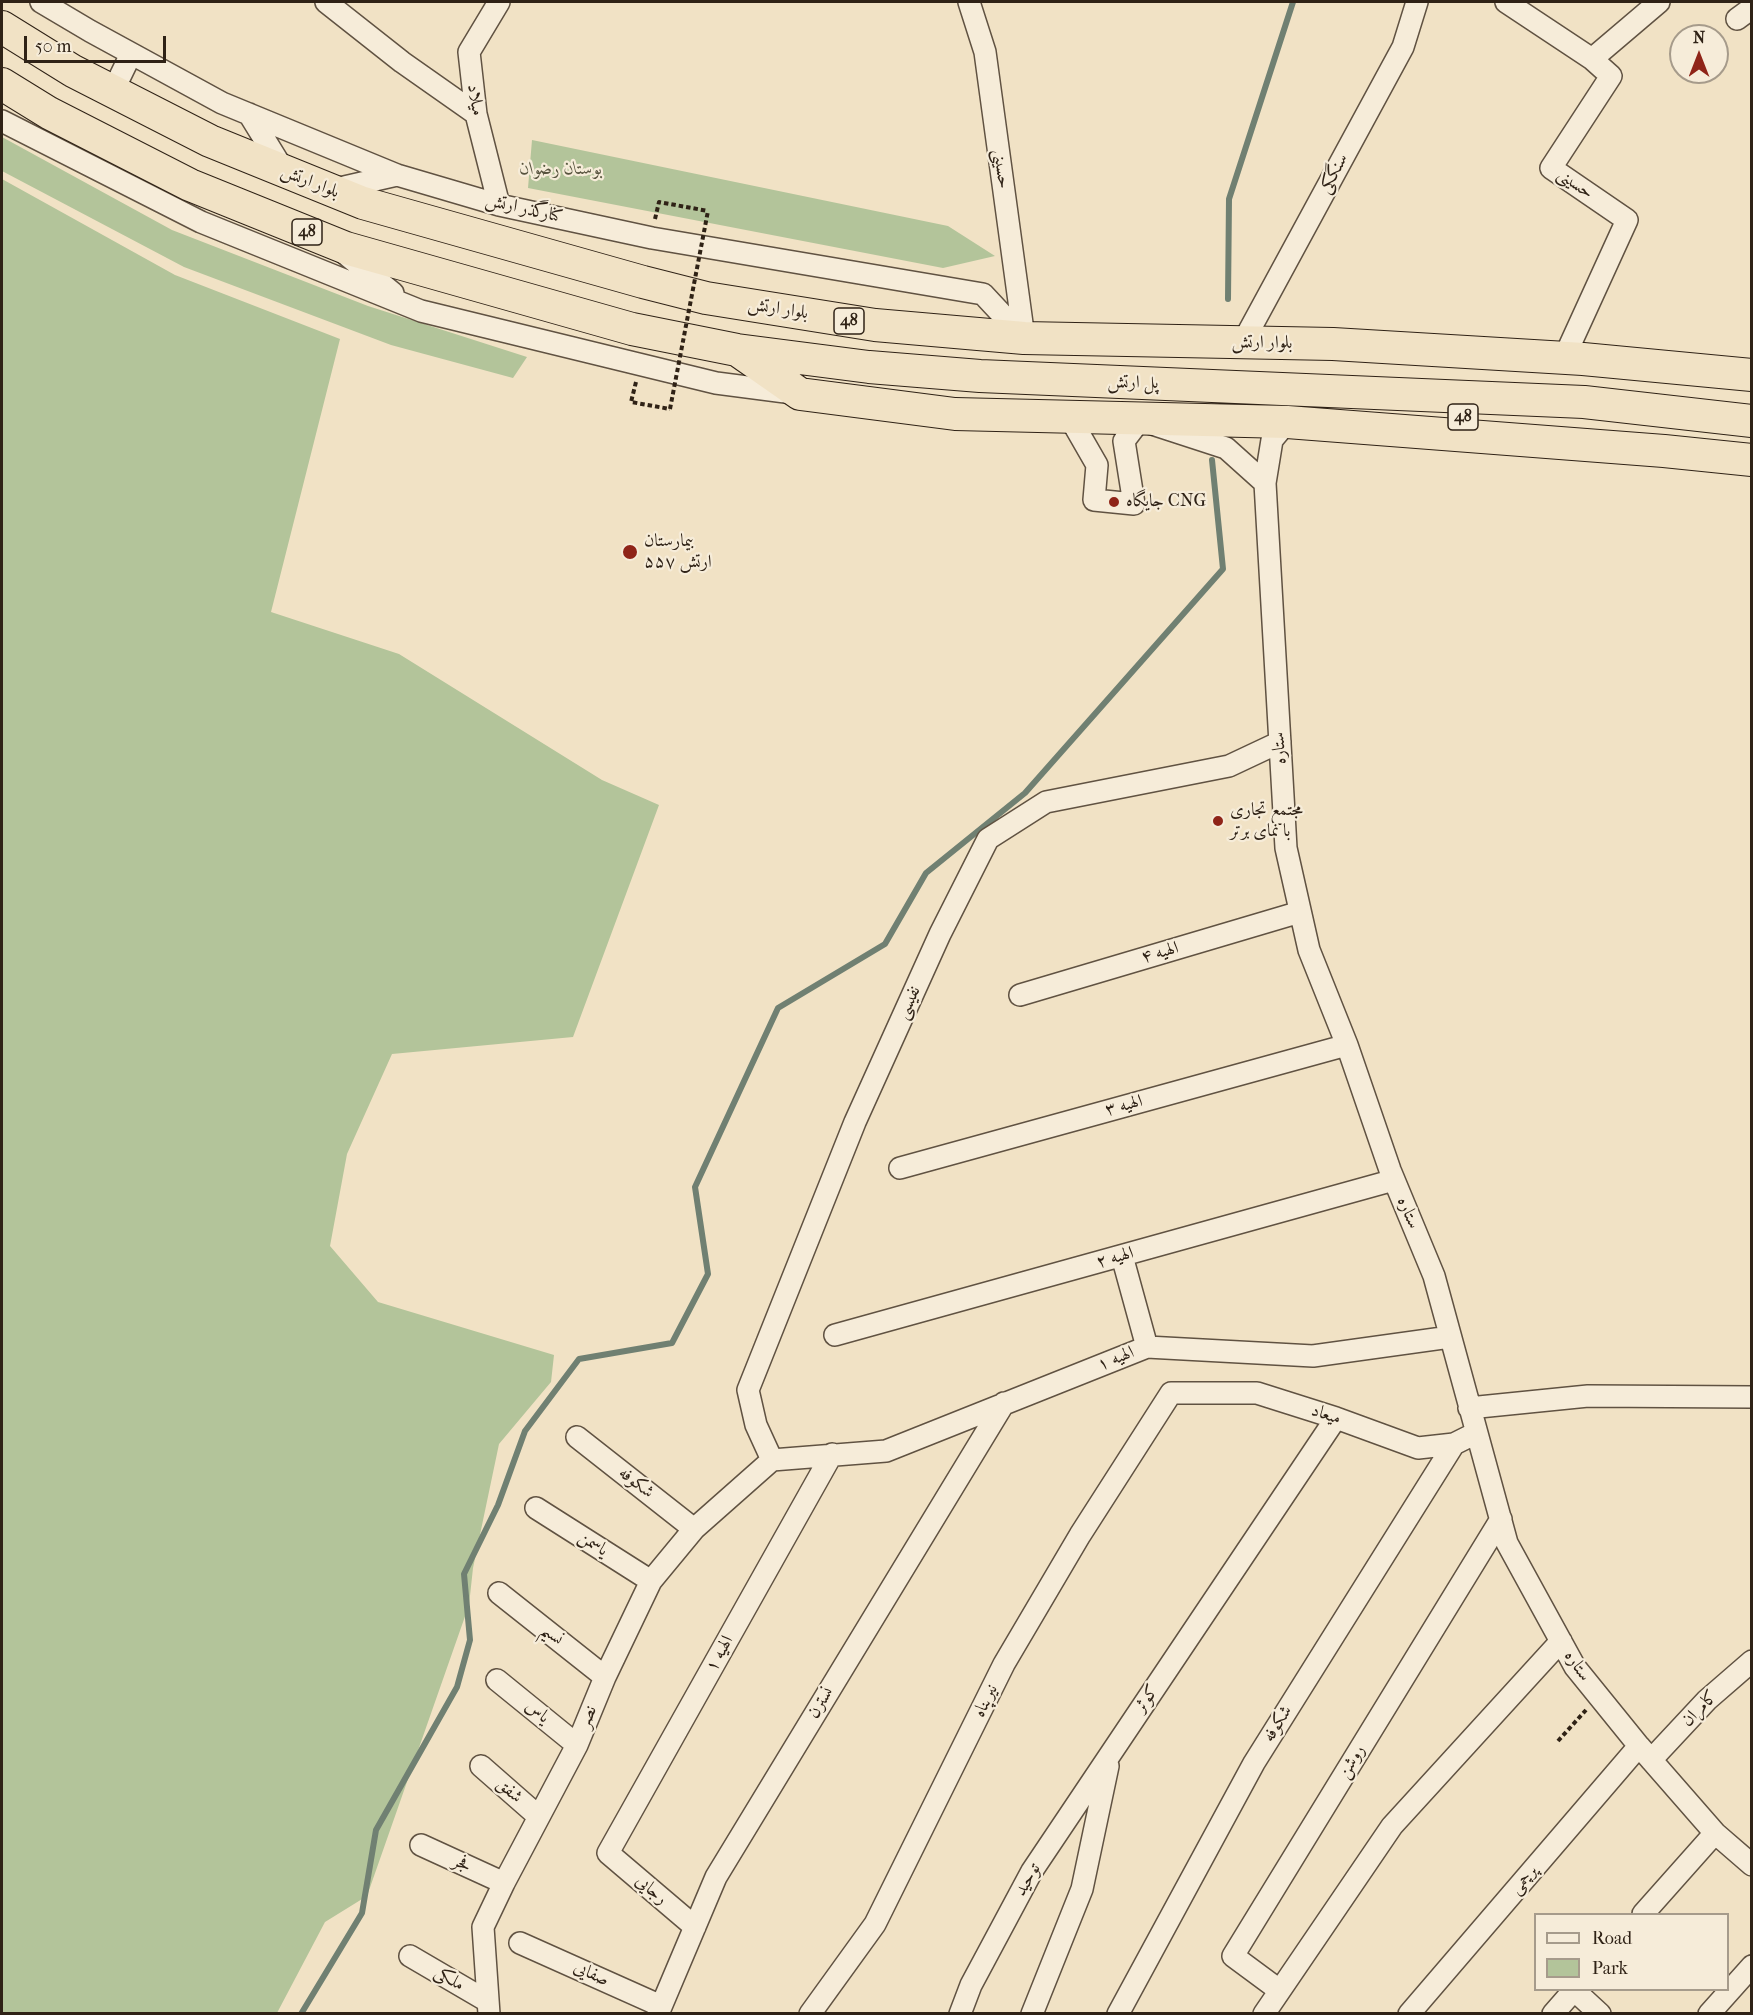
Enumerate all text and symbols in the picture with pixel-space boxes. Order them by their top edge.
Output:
scale bar [27,24,170,62]
north arrow [1669,24,1729,84]
text: N [1693,28,1705,47]
text: 50 m [35,36,71,57]
street label: میلاد [462,83,488,117]
street label: حسینی [988,148,1014,190]
street label: سنگکی [1314,150,1354,198]
park label: بوستان رضوان [520,159,602,181]
street label: بلوار ارتش [278,161,342,203]
street label: حسینی [1553,164,1597,204]
street label: کنارگذر ارتش [483,190,565,228]
road number: 48 [292,219,322,245]
street label: بلوار ارتش [746,294,810,324]
road number: 48 [834,308,864,334]
street label: بلوار ارتش [1231,332,1293,354]
street label: پل ارتش [1107,372,1159,394]
road number: 48 [1448,404,1478,430]
place label: جایگاه CNG [1126,491,1206,513]
marker: جایگاه CNG [1107,495,1121,509]
place label: بیمارستان ۵۵۷ ارتش [644,531,712,574]
marker: بیمارستان ۵۵۷ ارتش [621,543,639,561]
street label: ستاره [1268,731,1292,765]
place label: مجتمع تجاری با نمای برتر [1230,800,1303,842]
marker: مجتمع تجاری با نمای برتر [1211,814,1225,828]
street label: الهیه ۴ [1139,937,1181,969]
street label: نفیسی [892,983,926,1023]
street label: الهیه ۳ [1103,1091,1145,1121]
street label: ستاره [1392,1194,1424,1232]
street label: الهیه ۲ [1094,1242,1136,1274]
street label: الهیه ۱ [1094,1342,1138,1376]
street label: میعاد [1308,1400,1344,1430]
street label: شکوفه [614,1462,658,1504]
street label: یاسمن [574,1526,612,1562]
street label: نسیم [536,1619,568,1651]
street label: الهیه ۱ [701,1632,739,1676]
street label: ستاره [1559,1646,1595,1686]
street label: نیرپناه [969,1681,1003,1721]
street label: کوثر [1130,1681,1164,1717]
street label: نسترن [803,1683,839,1723]
street label: کامران [1677,1686,1723,1732]
street label: یاس [520,1696,554,1728]
street label: نصر [574,1702,602,1732]
street label: شکوفه [1258,1702,1298,1746]
street label: روشن [1334,1741,1370,1783]
street label: شفق [491,1774,527,1808]
street label: فجر [449,1850,475,1878]
street label: توحید [1010,1860,1046,1900]
street label: پرچمی [1505,1861,1543,1899]
street label: رجایی [630,1870,672,1910]
legend [1534,1913,1729,1991]
text: Road [1592,1928,1632,1949]
street label: صفایی [570,1957,612,1991]
text: Park [1592,1958,1628,1979]
street label: ملکی [430,1962,468,1996]

